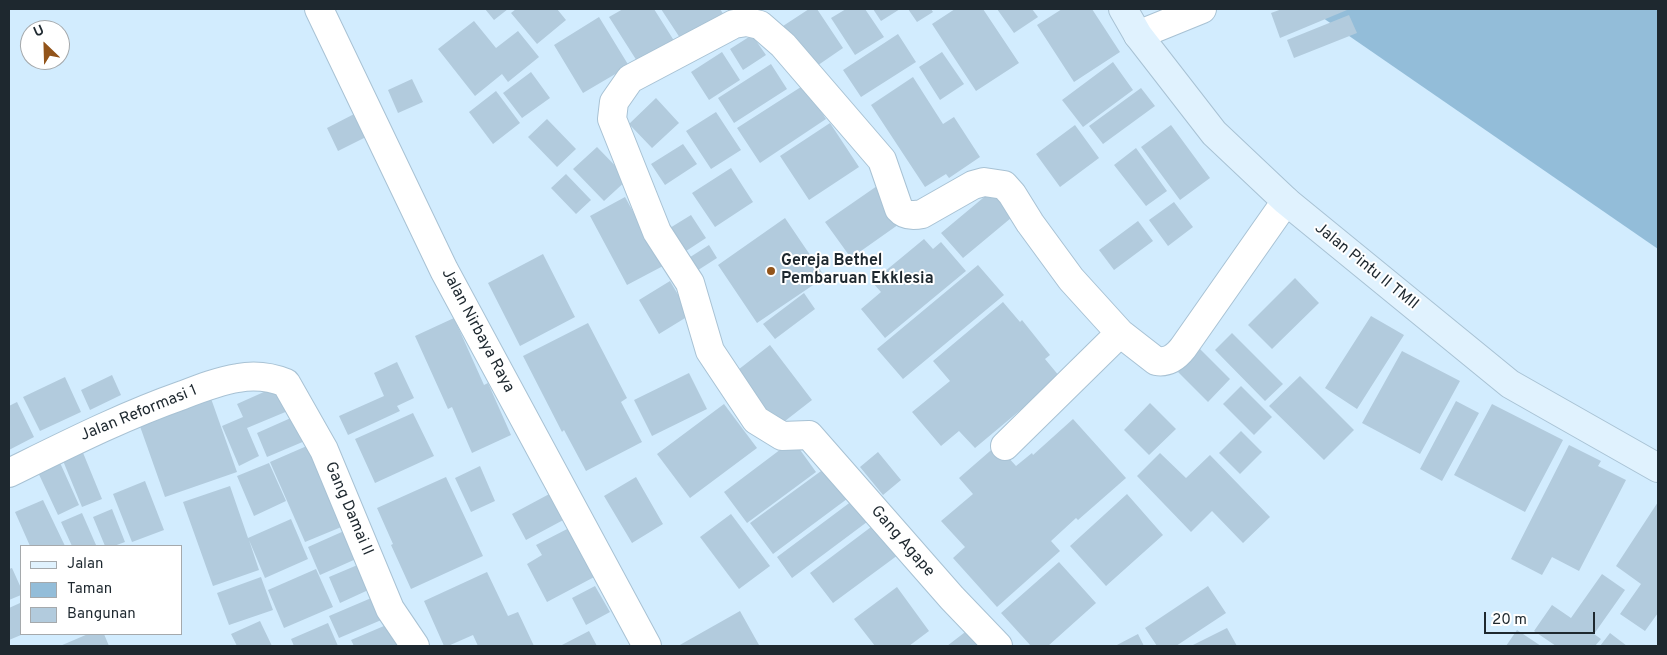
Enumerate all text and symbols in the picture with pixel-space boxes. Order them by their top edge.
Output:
north arrow [20,20,70,70]
text: U [31,22,47,42]
street label: Jalan Pintu II TMII [1310,219,1422,315]
place label: Gereja Bethel Pembaruan Ekklesia [781,252,934,290]
marker: Gereja Bethel Pembaruan Ekklesia [765,265,777,277]
street label: Jalan Nirbaya Raya [436,266,518,396]
street label: Jalan Reformasi 1 [78,382,200,446]
street label: Gang Damai II [320,459,376,559]
street label: Gang Agape [866,502,938,582]
legend [20,545,182,635]
text: Jalan [67,555,104,574]
text: Taman [67,580,112,599]
scale bar [1487,602,1598,634]
text: Bangunan [67,605,136,624]
text: 20 m [1492,611,1527,630]

